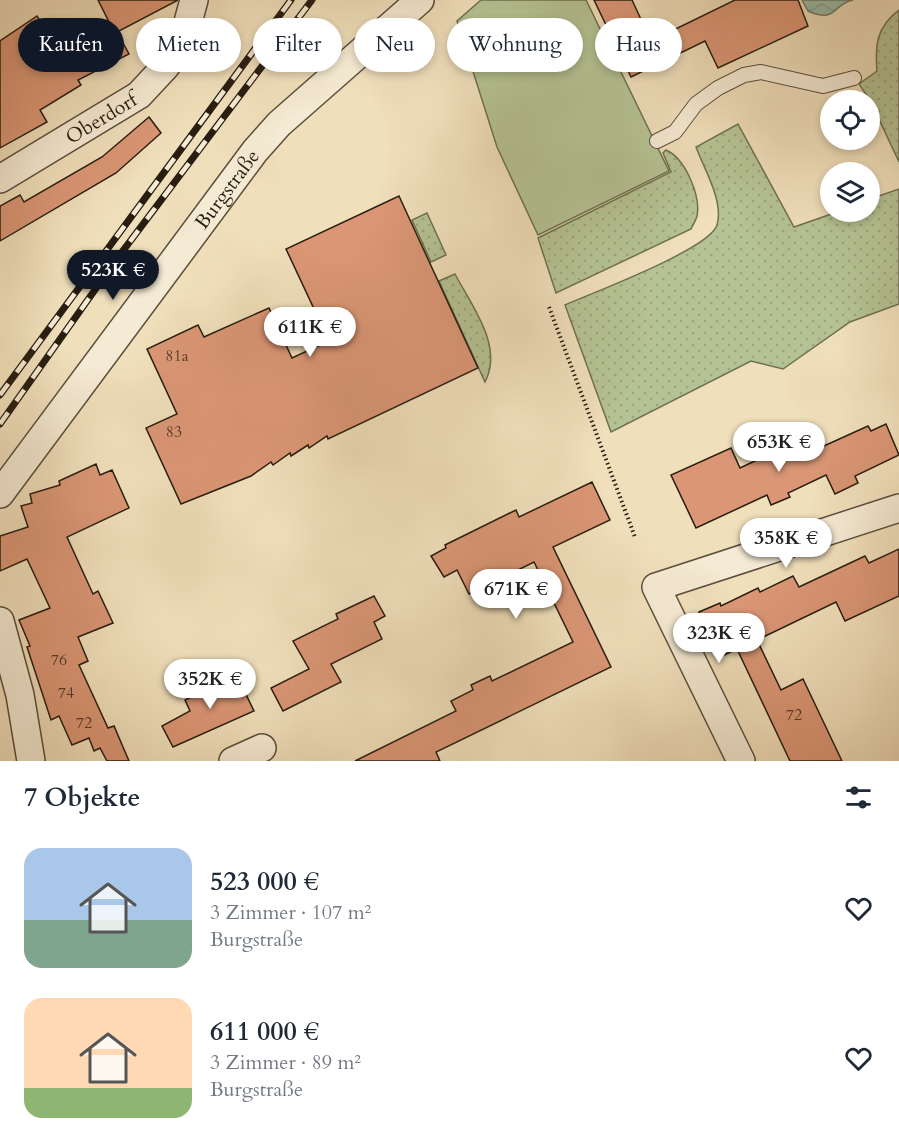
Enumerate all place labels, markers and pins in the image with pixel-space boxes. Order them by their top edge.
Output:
pin: 523K € [64,250,162,301]
pin: 611K € [261,307,359,358]
pin: 653K € [730,422,828,473]
pin: 358K € [737,518,835,569]
pin: 671K € [467,569,565,620]
pin: 323K € [670,613,768,664]
pin: 352K € [161,659,259,710]

